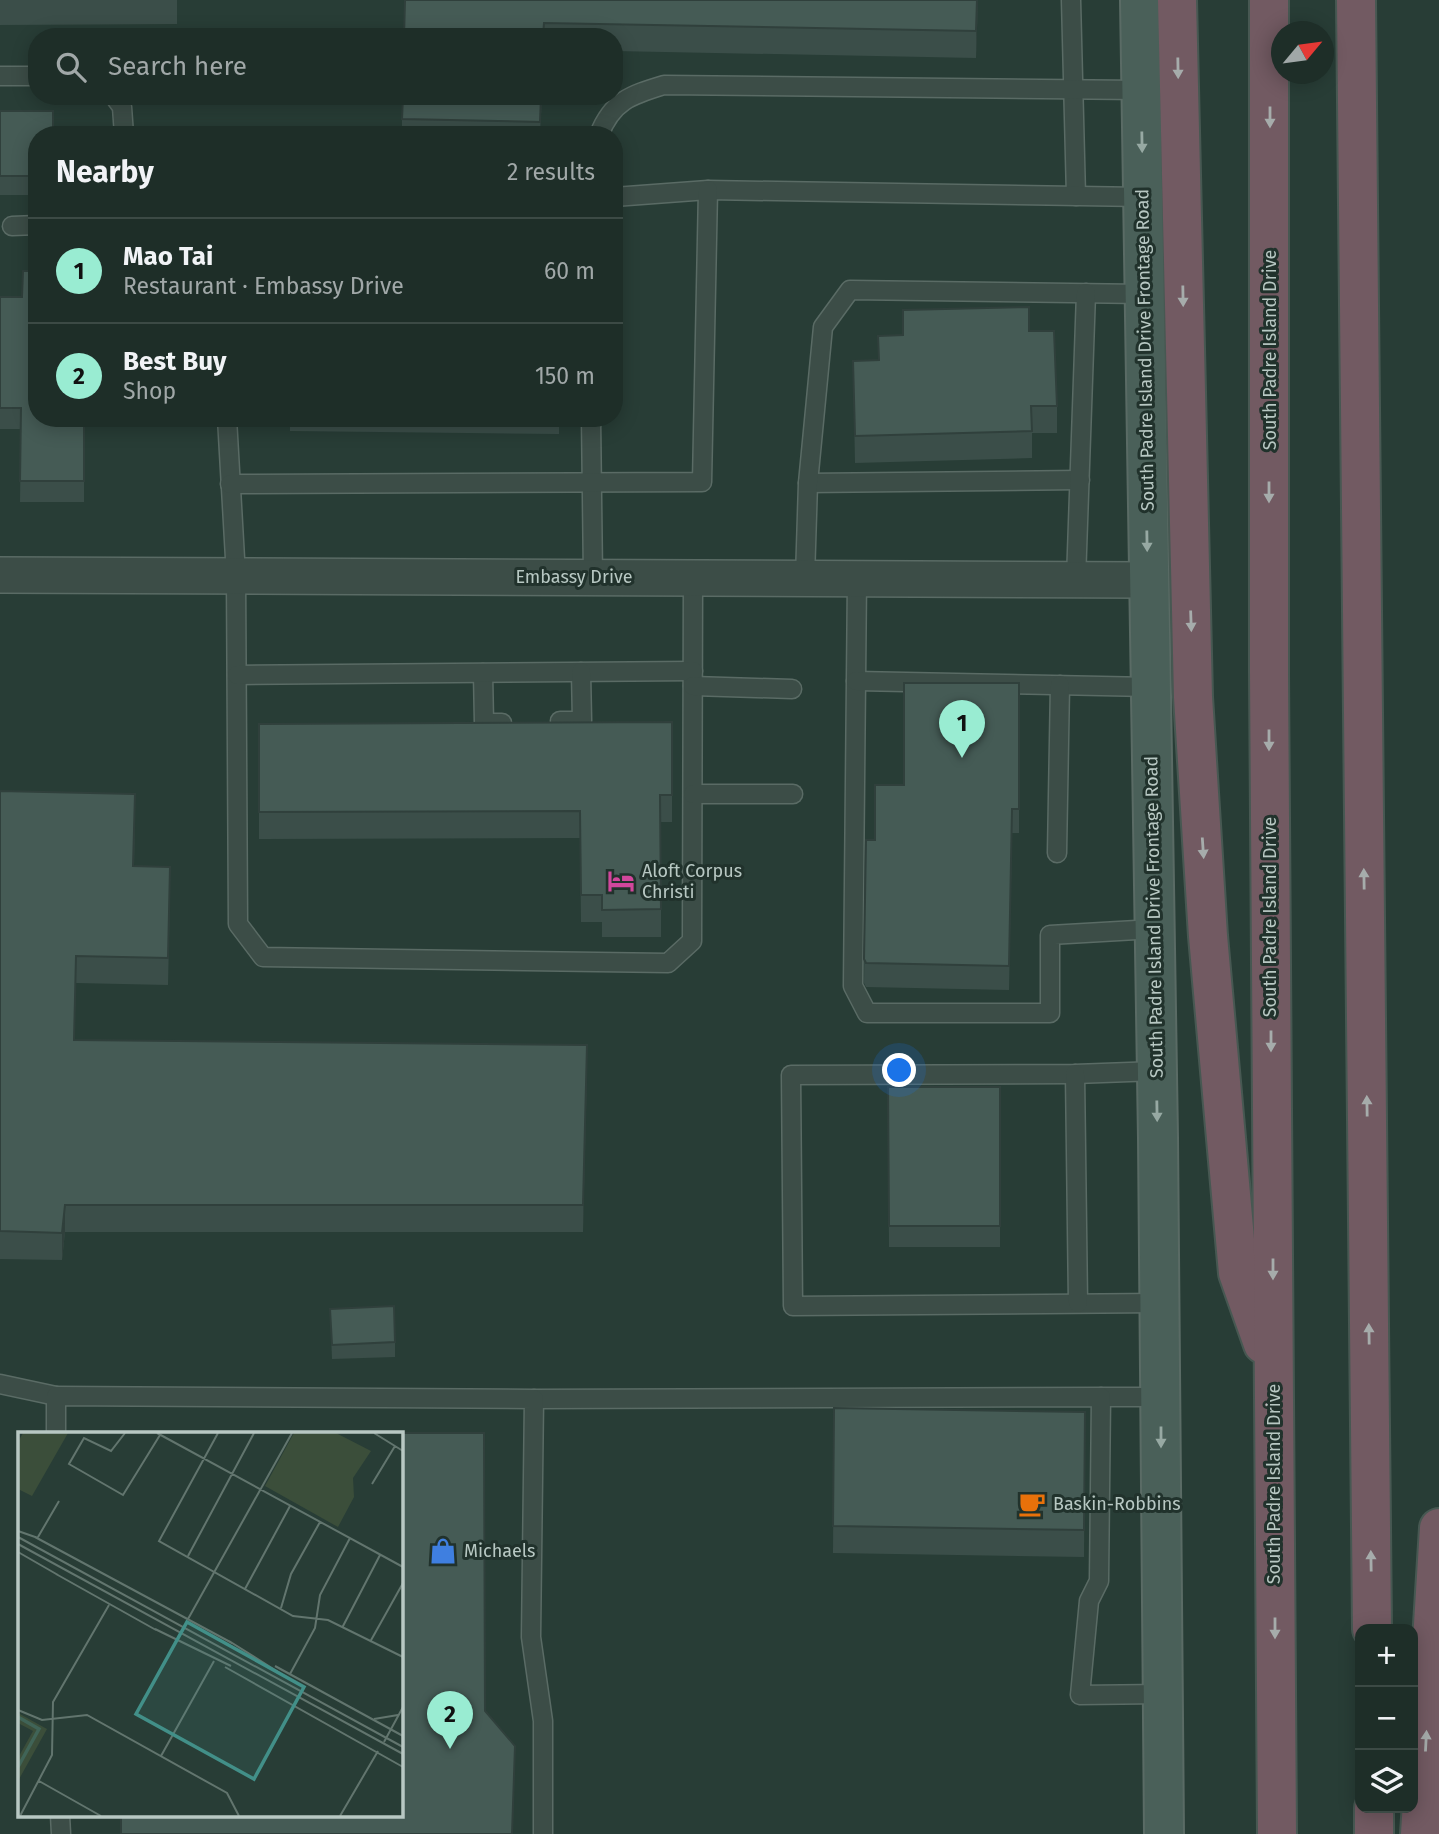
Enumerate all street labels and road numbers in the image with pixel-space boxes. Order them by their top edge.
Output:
street label: South Padre Island Drive Frontage Road [1131,189,1159,511]
street label: South Padre Island Drive [1259,250,1281,450]
street label: Embassy Drive [515,566,633,588]
street label: South Padre Island Drive Frontage Road [1140,756,1168,1078]
street label: South Padre Island Drive [1259,817,1281,1017]
street label: South Padre Island Drive [1263,1384,1285,1584]

